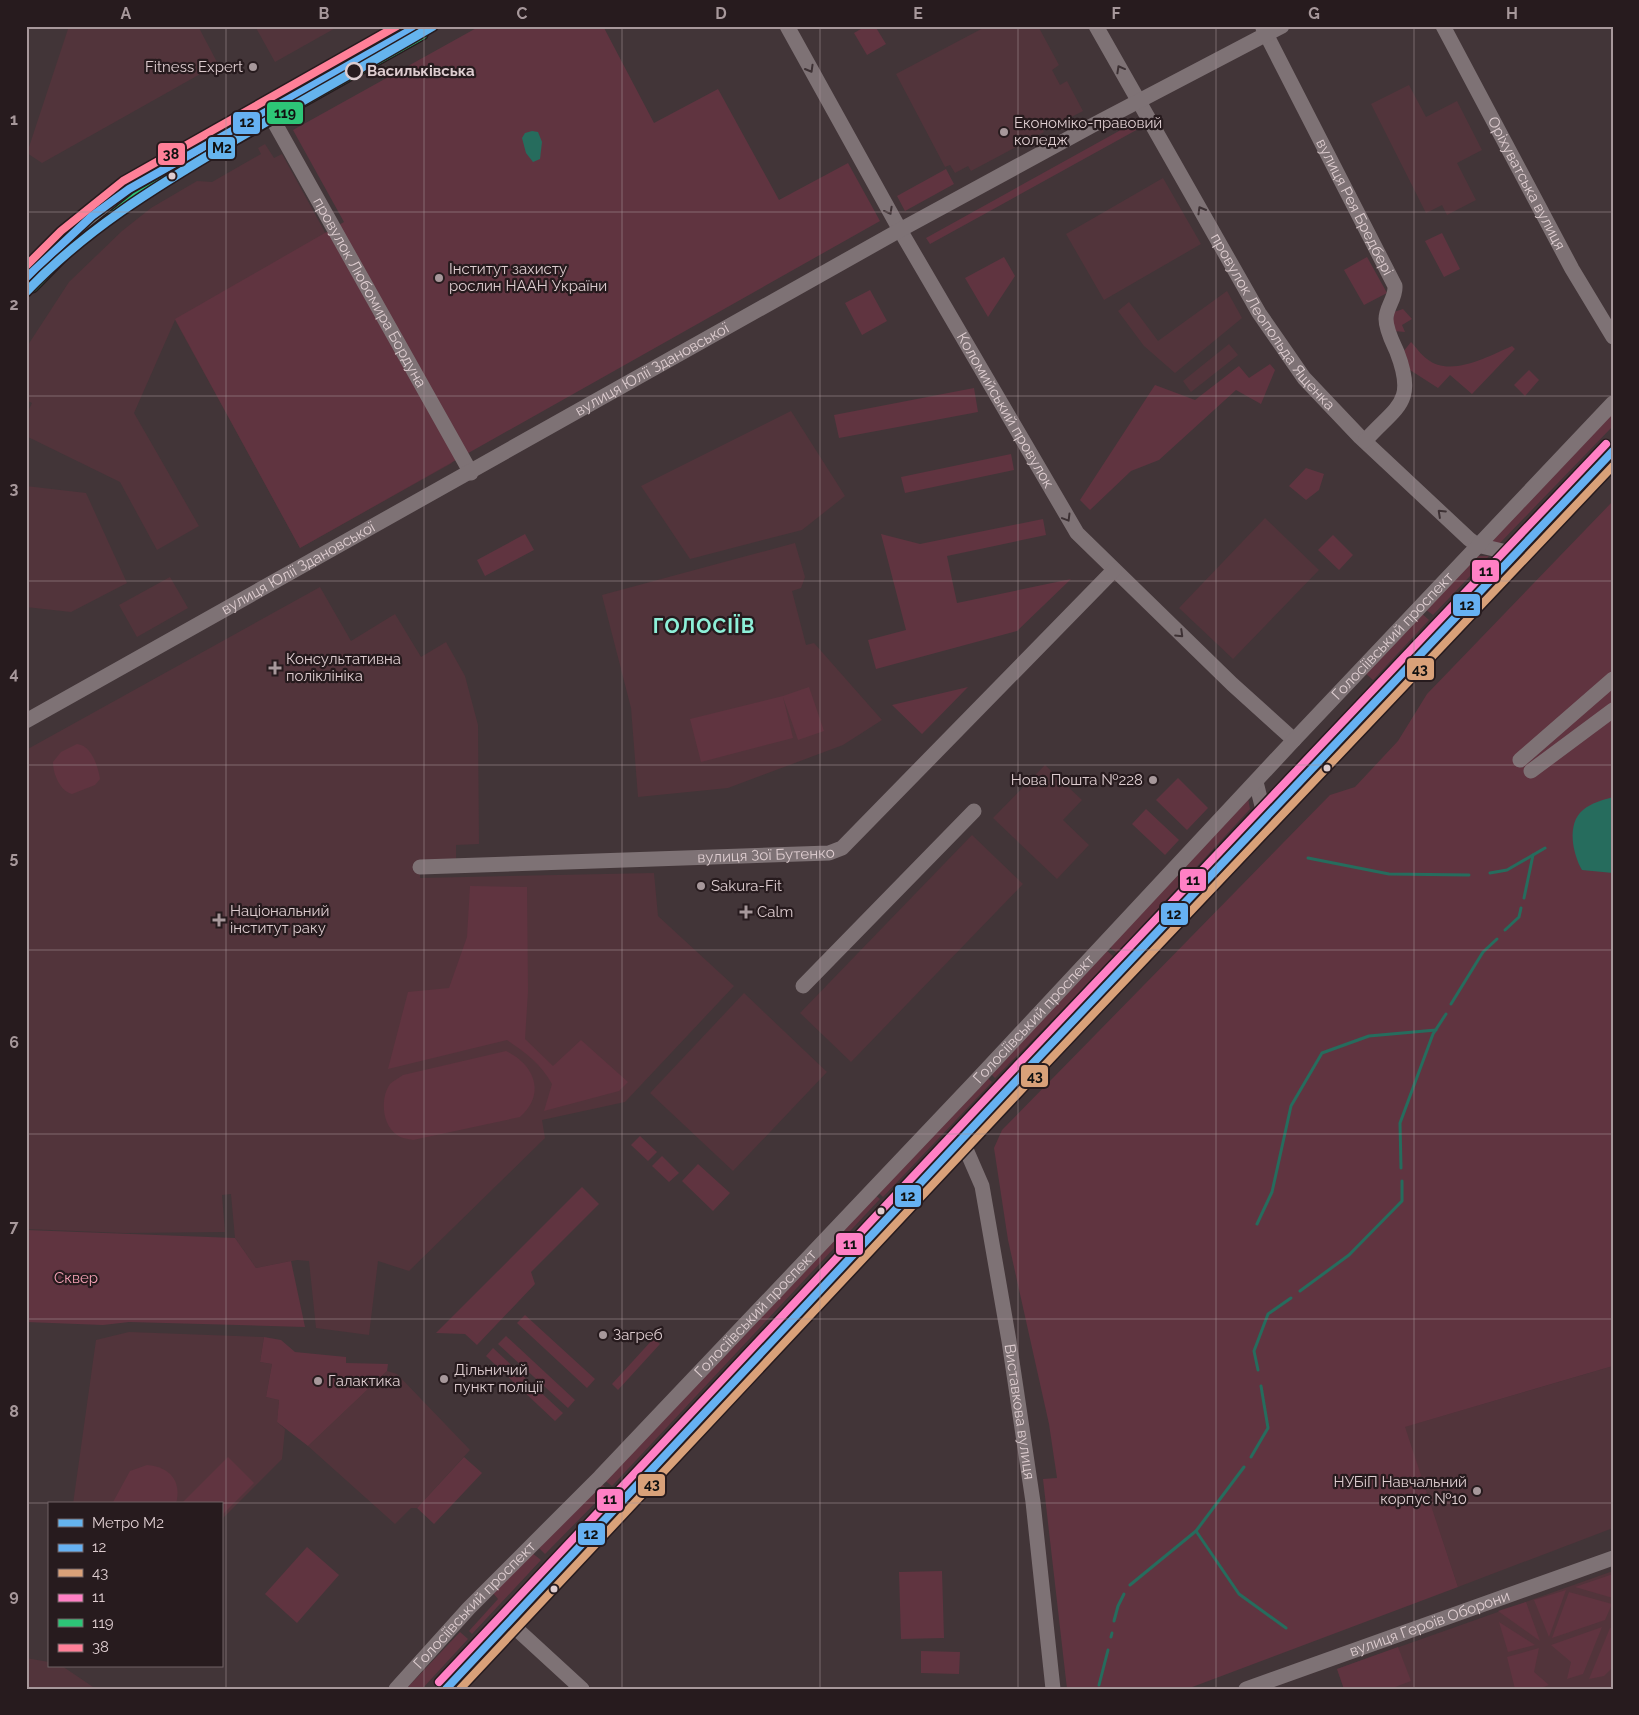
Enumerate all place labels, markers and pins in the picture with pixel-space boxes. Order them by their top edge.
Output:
place label: Fitness Expert [145,58,243,76]
marker: Fitness Expert [247,61,259,73]
marker: Васильківська [345,62,363,80]
place label: Васильківська [367,62,475,80]
place label: Економіко-правовий коледж [1014,114,1162,149]
marker: Економіко-правовий коледж [998,126,1010,138]
unlabelled marker [167,171,177,181]
place label: Інститут захисту рослин НААН України [449,260,607,295]
marker: Інститут захисту рослин НААН України [433,272,445,284]
place label: Консультативна поліклініка [286,650,401,685]
marker: Консультативна поліклініка [268,661,282,675]
unlabelled marker [1322,763,1332,773]
place label: Нова Пошта №228 [1011,771,1143,789]
marker: Нова Пошта №228 [1147,774,1159,786]
place label: Sakura-Fit [711,877,782,895]
marker: Sakura-Fit [695,880,707,892]
place label: Національний інститут раку [230,902,329,937]
place label: Calm [757,903,793,921]
marker: Calm [739,905,753,919]
marker: Національний інститут раку [212,913,226,927]
unlabelled marker [876,1206,886,1216]
place label: Загреб [613,1326,663,1344]
marker: Загреб [597,1329,609,1341]
place label: Дільничий пункт поліції [454,1361,543,1396]
place label: Галактика [328,1372,400,1390]
marker: Дільничий пункт поліції [438,1373,450,1385]
marker: Галактика [312,1375,324,1387]
place label: НУБіП Навчальний корпус №10 [1334,1473,1467,1508]
marker: НУБіП Навчальний корпус №10 [1471,1485,1483,1497]
unlabelled marker [549,1584,559,1594]

